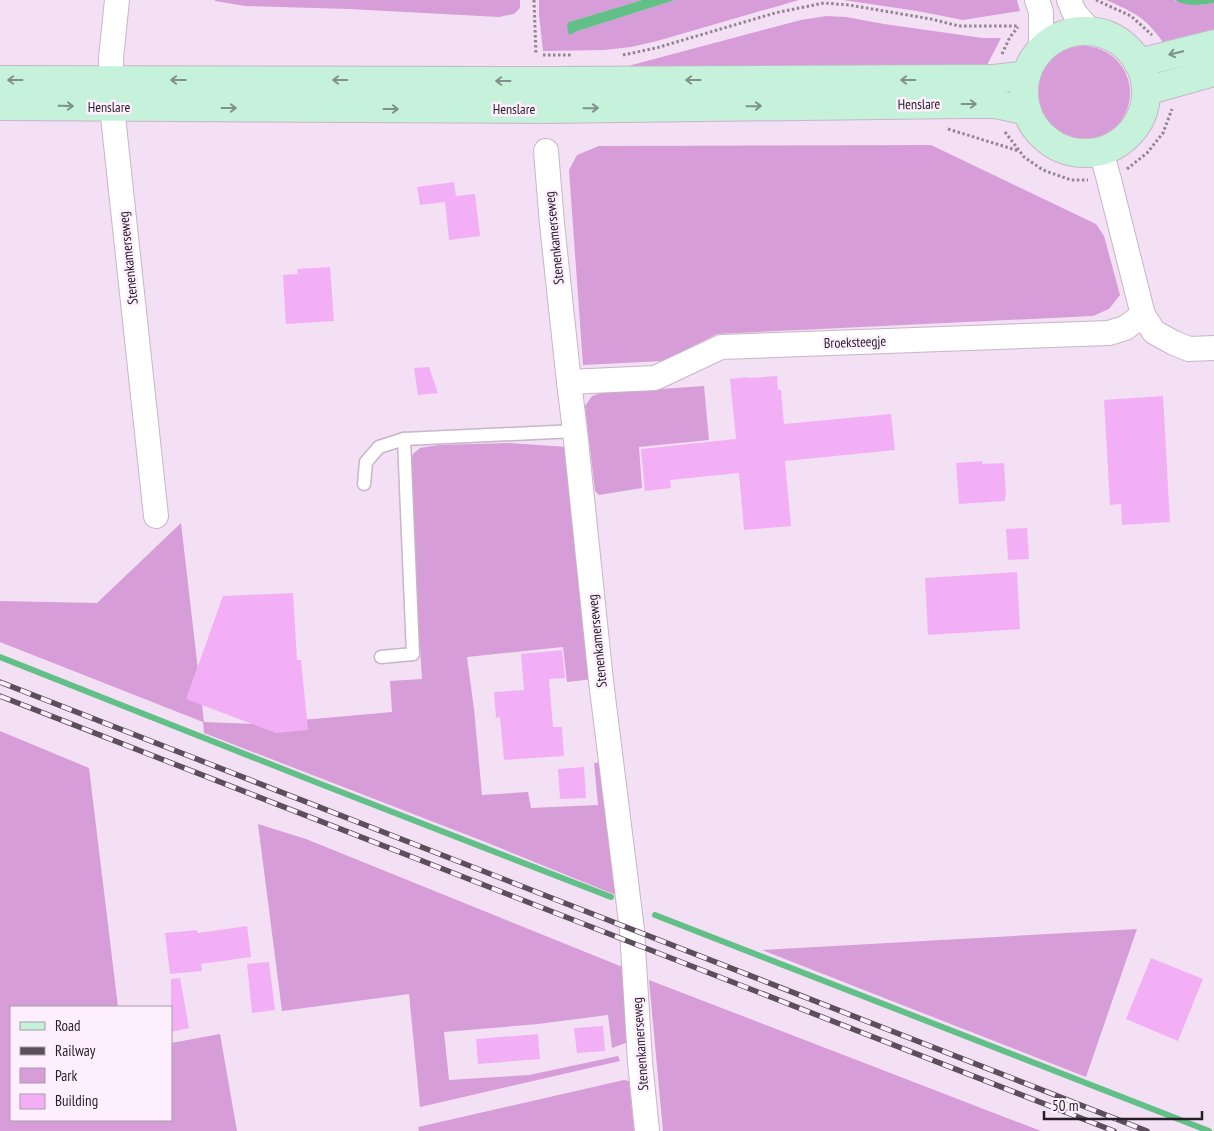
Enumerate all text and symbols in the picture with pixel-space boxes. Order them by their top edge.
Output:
one-way arrow [1169,49,1185,59]
one-way arrow [8,75,24,85]
one-way arrow [170,75,186,85]
one-way arrow [333,75,349,85]
one-way arrow [685,75,702,85]
one-way arrow [900,75,916,85]
one-way arrow [495,76,512,86]
street label: Henslare [898,95,941,113]
street label: Henslare [88,98,131,116]
one-way arrow [960,99,977,109]
street label: Henslare [493,100,536,118]
one-way arrow [746,101,762,111]
one-way arrow [58,102,74,111]
one-way arrow [220,103,236,113]
one-way arrow [383,104,399,113]
one-way arrow [583,104,599,113]
street label: Stenenkamerseweg [540,191,568,285]
street label: Stenenkamerseweg [114,211,142,305]
street label: Broeksteegje [824,332,887,352]
street label: Stenenkamerseweg [583,594,611,688]
street label: Stenenkamerseweg [628,997,652,1091]
legend [10,1006,172,1121]
text: Road [55,1016,81,1035]
text: Railway [55,1041,96,1060]
text: Park [55,1066,77,1085]
scale bar [1044,1088,1202,1120]
text: Building [55,1091,98,1110]
text: 50 m [1052,1096,1078,1115]

